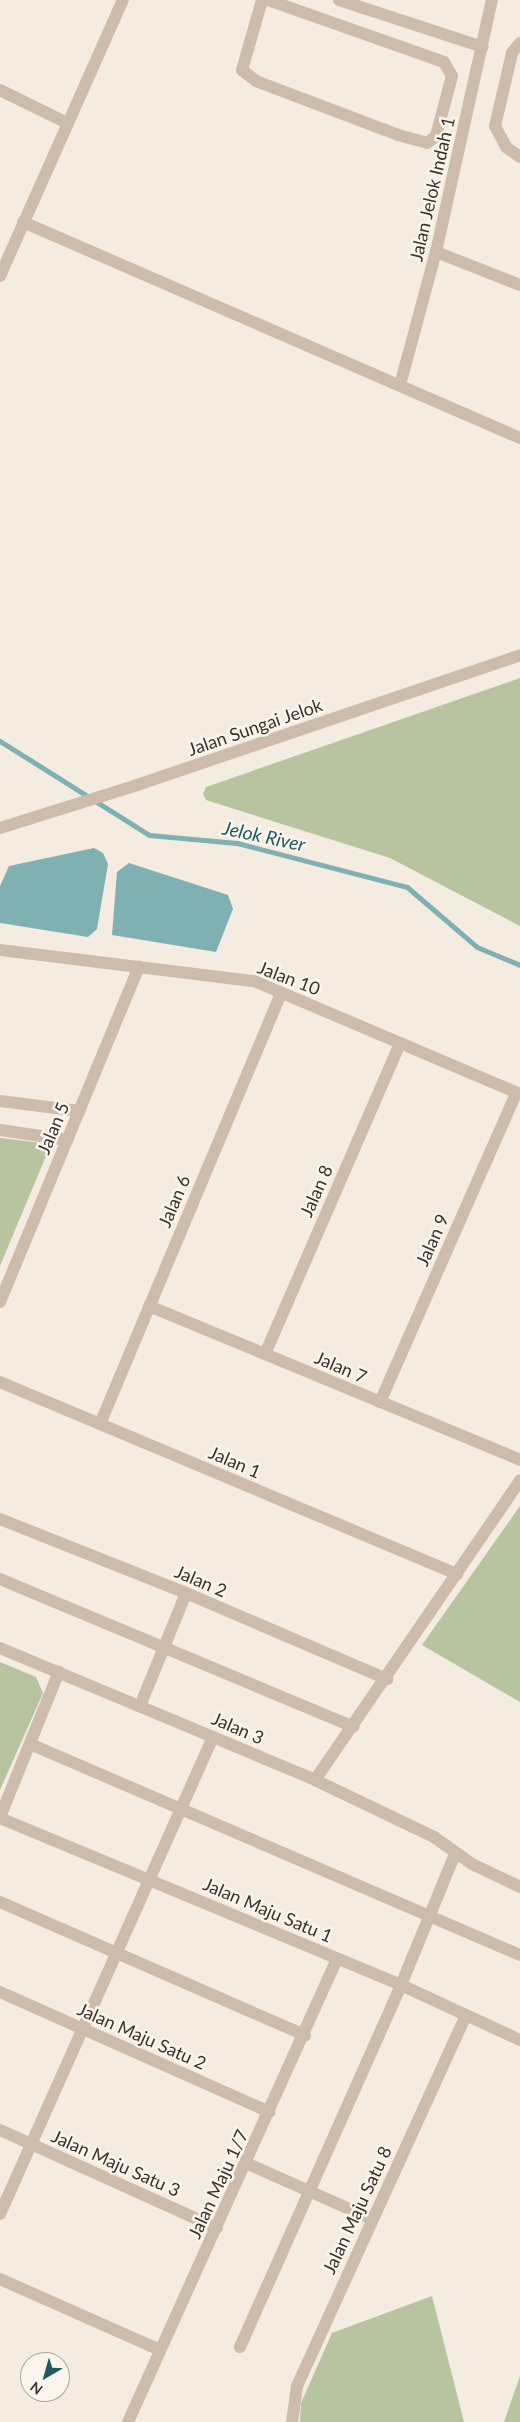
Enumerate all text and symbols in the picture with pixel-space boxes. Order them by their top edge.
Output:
street label: Jalan Jelok Indah 1 [405,114,459,264]
street label: Jalan Sungai Jelok [185,694,325,760]
water label: Jelok River [221,816,307,856]
street label: Jalan 10 [255,956,323,1000]
street label: Jalan 5 [32,1099,74,1157]
street label: Jalan 8 [295,1162,337,1220]
street label: Jalan 6 [153,1172,195,1230]
street label: Jalan 9 [411,1211,453,1269]
street label: Jalan 7 [312,1346,370,1388]
street label: Jalan 1 [206,1441,264,1483]
street label: Jalan 2 [172,1560,230,1602]
street label: Jalan 3 [209,1707,267,1749]
street label: Jalan Maju Satu 1 [200,1873,336,1947]
street label: Jalan Maju Satu 2 [74,1998,210,2074]
street label: Jalan Maju Satu 3 [48,2125,184,2201]
street label: Jalan Maju 1/7 [183,2126,253,2242]
street label: Jalan Maju Satu 8 [318,2143,396,2277]
north arrow [20,2352,70,2402]
text: N [27,2378,46,2398]

